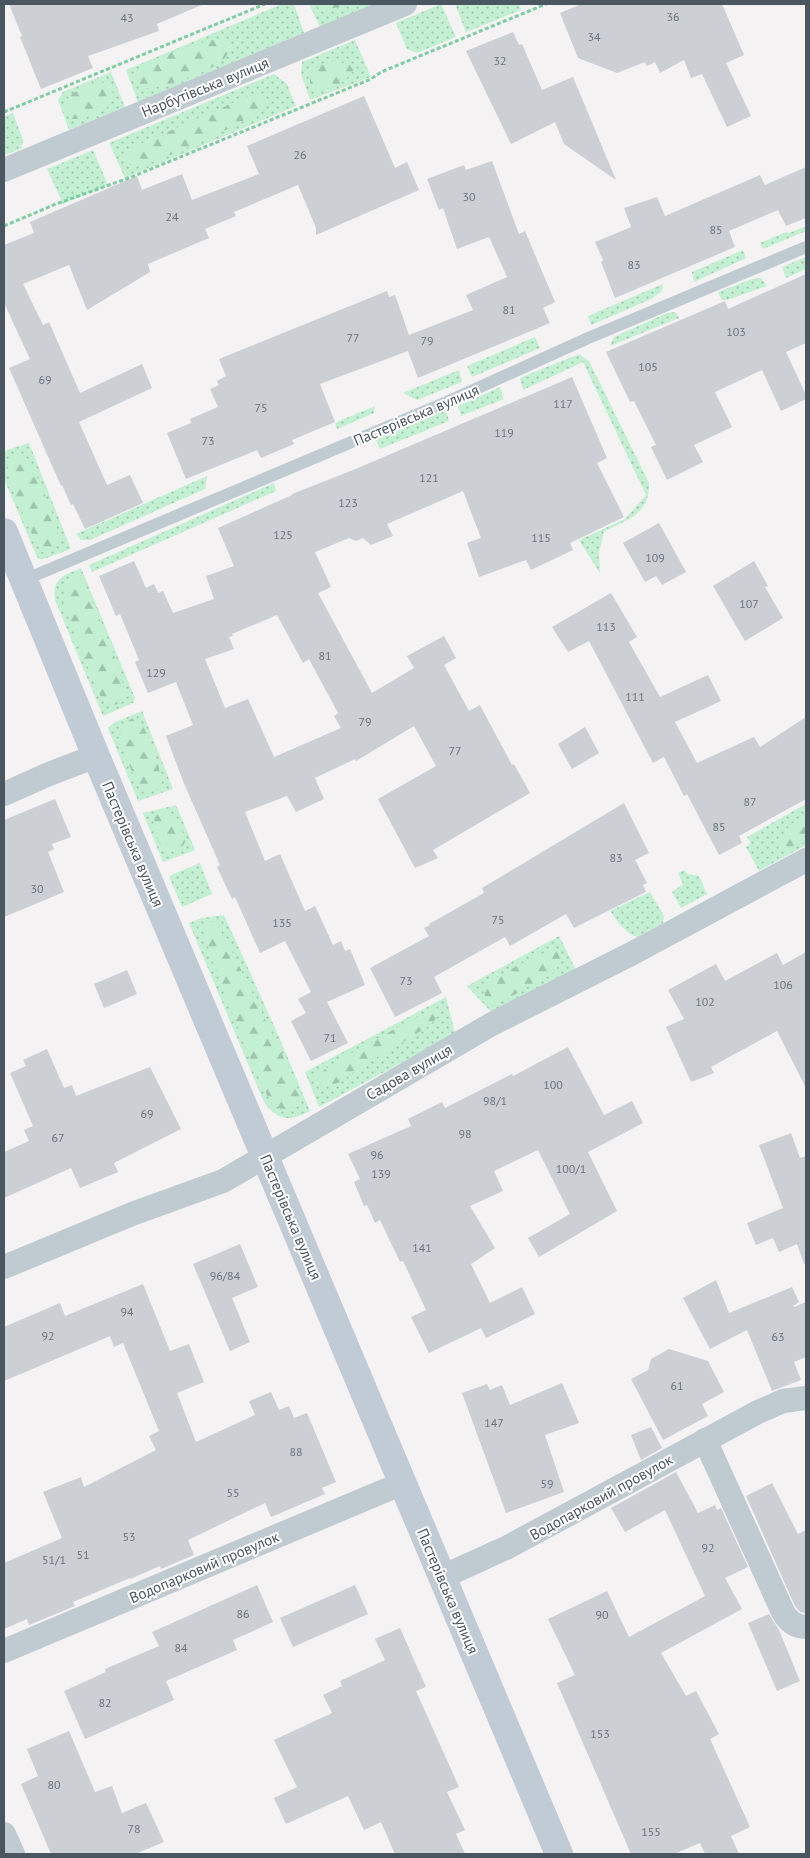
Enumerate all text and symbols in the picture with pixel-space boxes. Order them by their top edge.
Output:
house number: 36 [666,9,680,24]
house number: 43 [120,10,134,25]
house number: 34 [587,29,601,44]
street label: Нарбутівська вулиця [139,53,271,121]
house number: 32 [493,53,507,68]
house number: 26 [293,147,307,162]
house number: 30 [462,189,476,204]
house number: 24 [165,209,179,224]
house number: 85 [709,222,723,237]
house number: 83 [627,257,641,272]
house number: 81 [502,302,516,317]
house number: 103 [726,324,746,339]
house number: 77 [346,330,360,345]
house number: 79 [420,333,434,348]
house number: 105 [638,359,658,374]
house number: 69 [38,372,52,387]
street label: Пастерівська вулиця [350,380,482,450]
house number: 117 [553,396,573,411]
house number: 75 [254,400,268,415]
house number: 119 [494,425,514,440]
house number: 73 [201,433,215,448]
house number: 121 [419,470,439,485]
house number: 123 [338,495,358,510]
house number: 125 [273,527,293,542]
house number: 115 [531,530,551,545]
house number: 109 [645,550,665,565]
house number: 107 [739,596,759,611]
house number: 113 [596,619,616,634]
house number: 81 [318,648,332,663]
house number: 129 [146,665,166,680]
house number: 111 [625,689,645,704]
house number: 79 [358,714,372,729]
house number: 77 [448,743,462,758]
street label: Пастерівська вулиця [98,778,168,910]
house number: 87 [743,794,757,809]
house number: 85 [712,819,726,834]
house number: 83 [609,850,623,865]
house number: 30 [30,881,44,896]
house number: 75 [491,912,505,927]
house number: 135 [272,915,292,930]
house number: 73 [399,973,413,988]
house number: 106 [773,977,793,992]
house number: 102 [695,994,715,1009]
house number: 71 [323,1030,337,1045]
street label: Садова вулиця [362,1040,456,1104]
house number: 100 [543,1077,563,1092]
house number: 98/1 [483,1093,507,1108]
house number: 69 [140,1106,154,1121]
house number: 98 [458,1126,472,1141]
house number: 67 [51,1130,65,1145]
house number: 96 [370,1147,384,1162]
street label: Пастерівська вулиця [256,1151,326,1283]
house number: 100/1 [556,1161,586,1176]
house number: 139 [371,1166,391,1181]
house number: 141 [412,1240,432,1255]
house number: 96/84 [210,1268,241,1283]
house number: 94 [120,1304,134,1319]
house number: 92 [41,1328,55,1343]
house number: 63 [771,1329,785,1344]
house number: 61 [670,1378,684,1393]
house number: 147 [484,1415,504,1430]
house number: 88 [289,1444,303,1459]
street label: Водопарковий провулок [526,1449,677,1544]
house number: 59 [540,1476,554,1491]
house number: 55 [226,1485,240,1500]
street label: Пастерівська вулиця [413,1525,483,1657]
street label: Водопарковий провулок [126,1527,282,1607]
house number: 53 [122,1529,136,1544]
house number: 92 [701,1540,715,1555]
house number: 51 [76,1547,90,1562]
house number: 51/1 [42,1552,66,1567]
house number: 86 [236,1606,250,1621]
house number: 90 [595,1607,609,1622]
house number: 84 [174,1640,188,1655]
house number: 82 [98,1695,112,1710]
house number: 153 [590,1726,610,1741]
house number: 80 [47,1777,61,1792]
house number: 78 [127,1821,141,1836]
house number: 155 [641,1824,661,1839]

